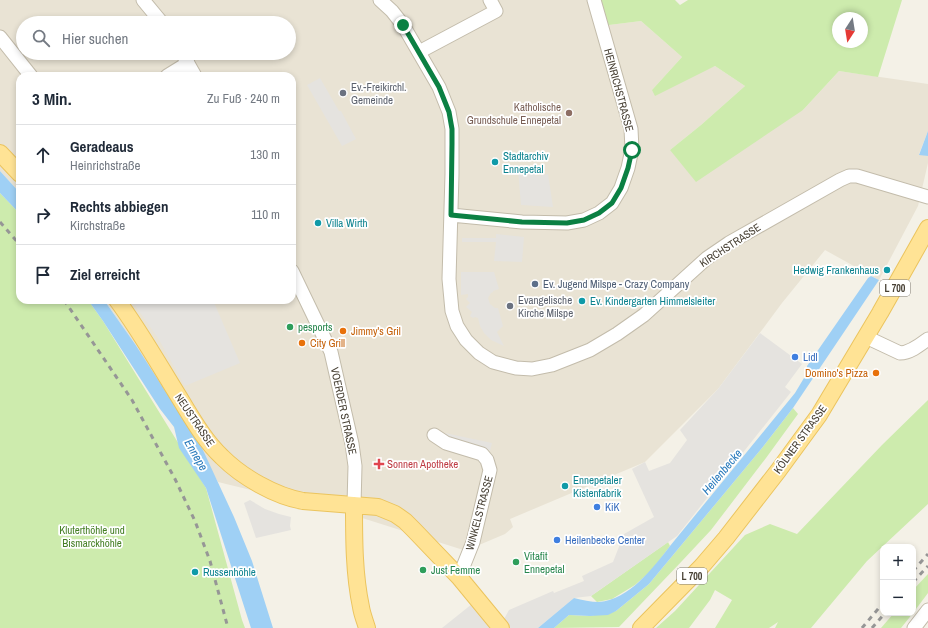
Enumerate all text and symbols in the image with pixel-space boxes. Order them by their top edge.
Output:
north arrow [832,12,868,48]
search box [16,16,296,60]
route end [394,16,412,34]
icon: search [30,27,52,49]
text: Hier suchen [62,28,128,49]
street label: HEINRICHSTRASSE [601,47,637,133]
place label: Ev.-Freikirchl. Gemeinde [351,80,406,107]
text: 3 Min. [32,87,72,110]
marker: Ev.-Freikirchl. Gemeinde [338,88,348,98]
text: Zu Fuß · 240 m [207,90,280,107]
place label: Katholische Grundschule Ennepetal [467,100,561,127]
marker: Katholische Grundschule Ennepetal [564,108,574,118]
text: Geradeaus [70,136,134,157]
route start [623,141,641,159]
icon: ahead [32,144,54,166]
text: 130 m [250,146,280,163]
place label: Stadtarchiv Ennepetal [503,149,549,176]
text: Heinrichstraße [70,157,141,174]
marker: Stadtarchiv Ennepetal [490,157,500,167]
text: Rechts abbiegen [70,196,168,217]
icon: right [32,204,54,226]
text: 110 m [251,206,280,223]
place label: Villa Wirth [326,216,367,230]
text: Kirchstraße [70,217,125,234]
marker: Villa Wirth [313,218,323,228]
street label: KIRCHSTRASSE [697,220,763,270]
place label: Hedwig Frankenhaus [793,263,879,277]
icon: arrive [32,264,54,286]
text: Ziel erreicht [70,264,140,285]
marker: Hedwig Frankenhaus [882,265,892,275]
place label: Ev. Jugend Milspe - Crazy Company [543,277,690,291]
marker: Ev. Jugend Milspe - Crazy Company [530,279,540,289]
road number: L 700 [880,280,910,296]
place label: Evangelische Kirche Milspe [518,293,573,320]
place label: Ev. Kindergarten Himmelsleiter [590,294,715,308]
marker: Ev. Kindergarten Himmelsleiter [577,296,587,306]
marker: Evangelische Kirche Milspe [505,301,515,311]
place label: pesports [298,320,333,334]
marker: pesports [285,322,295,332]
place label: Jimmy's Gril [351,324,401,338]
marker: Jimmy's Gril [338,326,348,336]
place label: City Grill [310,336,345,350]
marker: City Grill [297,338,307,348]
place label: Lidl [803,350,818,364]
marker: Lidl [790,352,800,362]
street label: VOERDER STRASSE [328,366,360,456]
place label: Domino's Pizza [805,366,868,380]
marker: Domino's Pizza [871,368,881,378]
street label: NEUSTRASSE [172,391,218,449]
street label: KÖLNER STRASSE [770,402,830,476]
water label: Ennepe [181,436,212,474]
water label: Heilenbecke [698,446,746,498]
place label: Sonnen Apotheke [387,457,458,471]
marker: Sonnen Apotheke [374,459,384,469]
place label: Ennepetaler Kistenfabrik [573,473,622,500]
street label: WINKELSTRASSE [462,474,496,552]
marker: Ennepetaler Kistenfabrik [560,481,570,491]
place label: KiK [605,500,620,514]
marker: KiK [592,502,602,512]
park label: Kluterthöhle und Bismarckhöhle [59,523,125,550]
place label: Heilenbecke Center [565,533,645,547]
marker: Heilenbecke Center [552,535,562,545]
map controls [880,544,916,616]
button: + [880,544,916,580]
place label: Vitafit Ennepetal [524,549,565,576]
marker: Vitafit Ennepetal [511,557,521,567]
place label: Just Femme [431,563,480,577]
place label: Russenhöhle [203,565,256,579]
marker: Just Femme [418,565,428,575]
marker: Russenhöhle [190,567,200,577]
road number: L 700 [677,568,707,584]
button: − [880,580,916,616]

